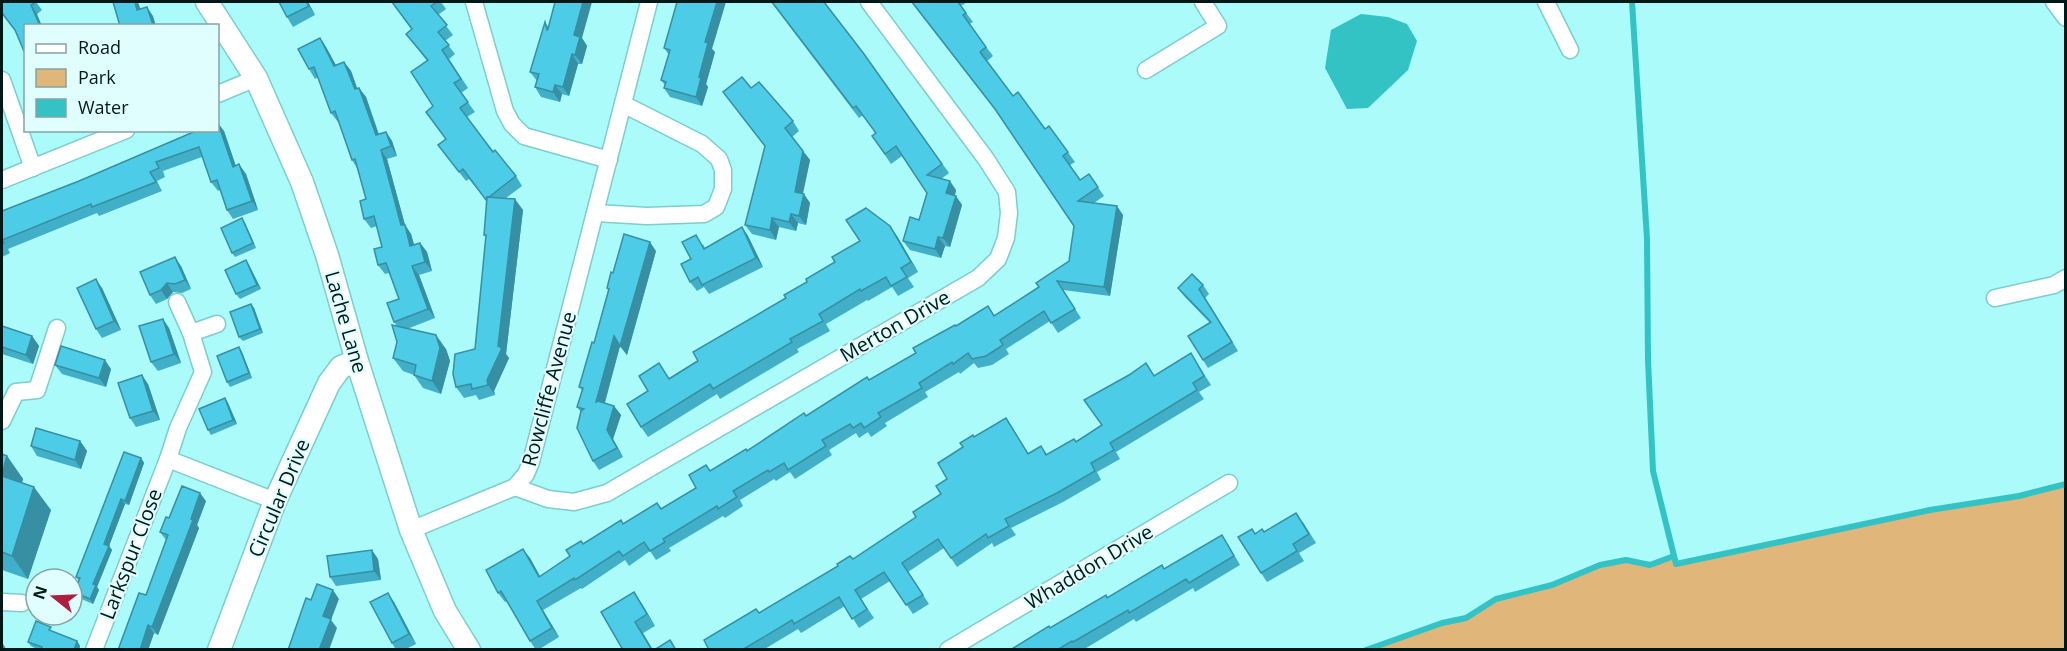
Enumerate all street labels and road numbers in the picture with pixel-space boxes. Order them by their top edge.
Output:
street label: Lache Lane [319,268,374,376]
street label: Merton Drive [835,283,955,368]
street label: Rowcliffe Avenue [515,309,582,469]
street label: Circular Drive [241,434,316,561]
street label: Larkspur Close [93,485,168,623]
street label: Whaddon Drive [1020,518,1158,615]

